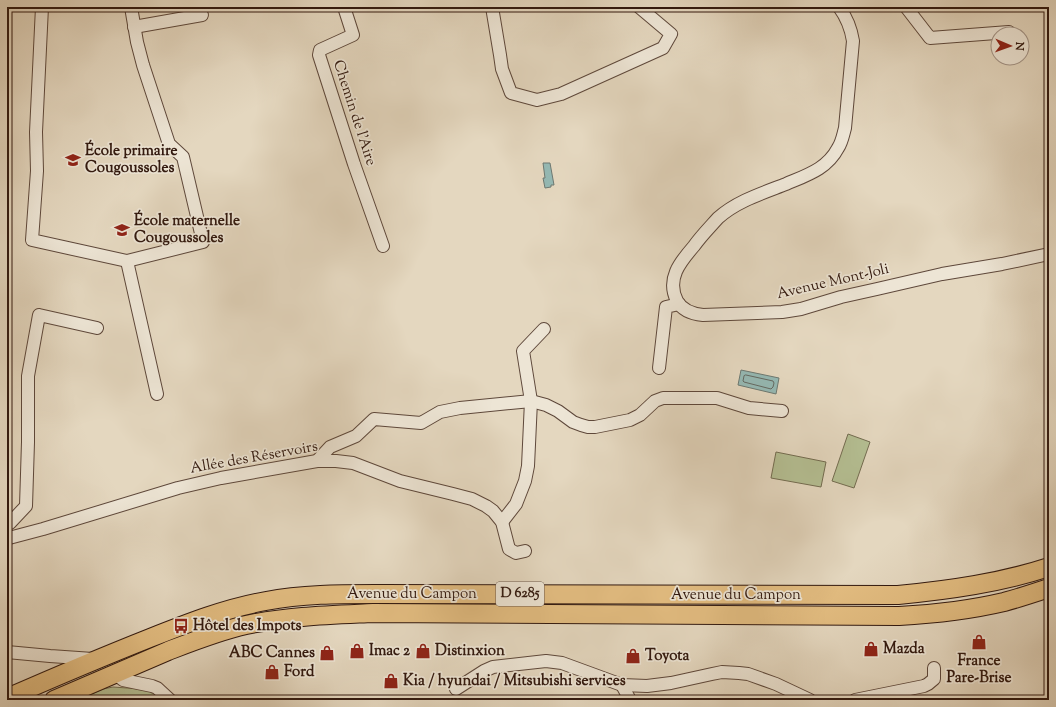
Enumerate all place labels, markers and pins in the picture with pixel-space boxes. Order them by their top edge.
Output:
place label: École primaire Cougoussoles [85,139,178,179]
school or university icon: École primaire Cougoussoles [64,151,82,169]
place label: École maternelle Cougoussoles [134,209,240,249]
school or university icon: École maternelle Cougoussoles [113,221,131,239]
place label: Hôtel des Impots [193,616,302,637]
bus stop icon: Hôtel des Impots [172,617,190,635]
shop icon: France Pare-Brise [970,633,988,651]
place label: Mazda [883,639,925,660]
shop icon: Mazda [862,640,880,658]
place label: Imac 2 [369,641,411,662]
place label: Distinxion [435,641,505,662]
shop icon: Imac 2 [348,642,366,660]
shop icon: Distinxion [414,642,432,660]
place label: ABC Cannes [229,643,315,664]
shop icon: ABC Cannes [318,644,336,662]
place label: Toyota [645,646,689,667]
shop icon: Toyota [624,647,642,665]
place label: France Pare-Brise [947,651,1011,689]
place label: Ford [284,662,315,683]
shop icon: Ford [263,663,281,681]
place label: Kia / hyundai / Mitsubishi services [403,671,626,692]
shop icon: Kia / hyundai / Mitsubishi services [382,672,400,690]

